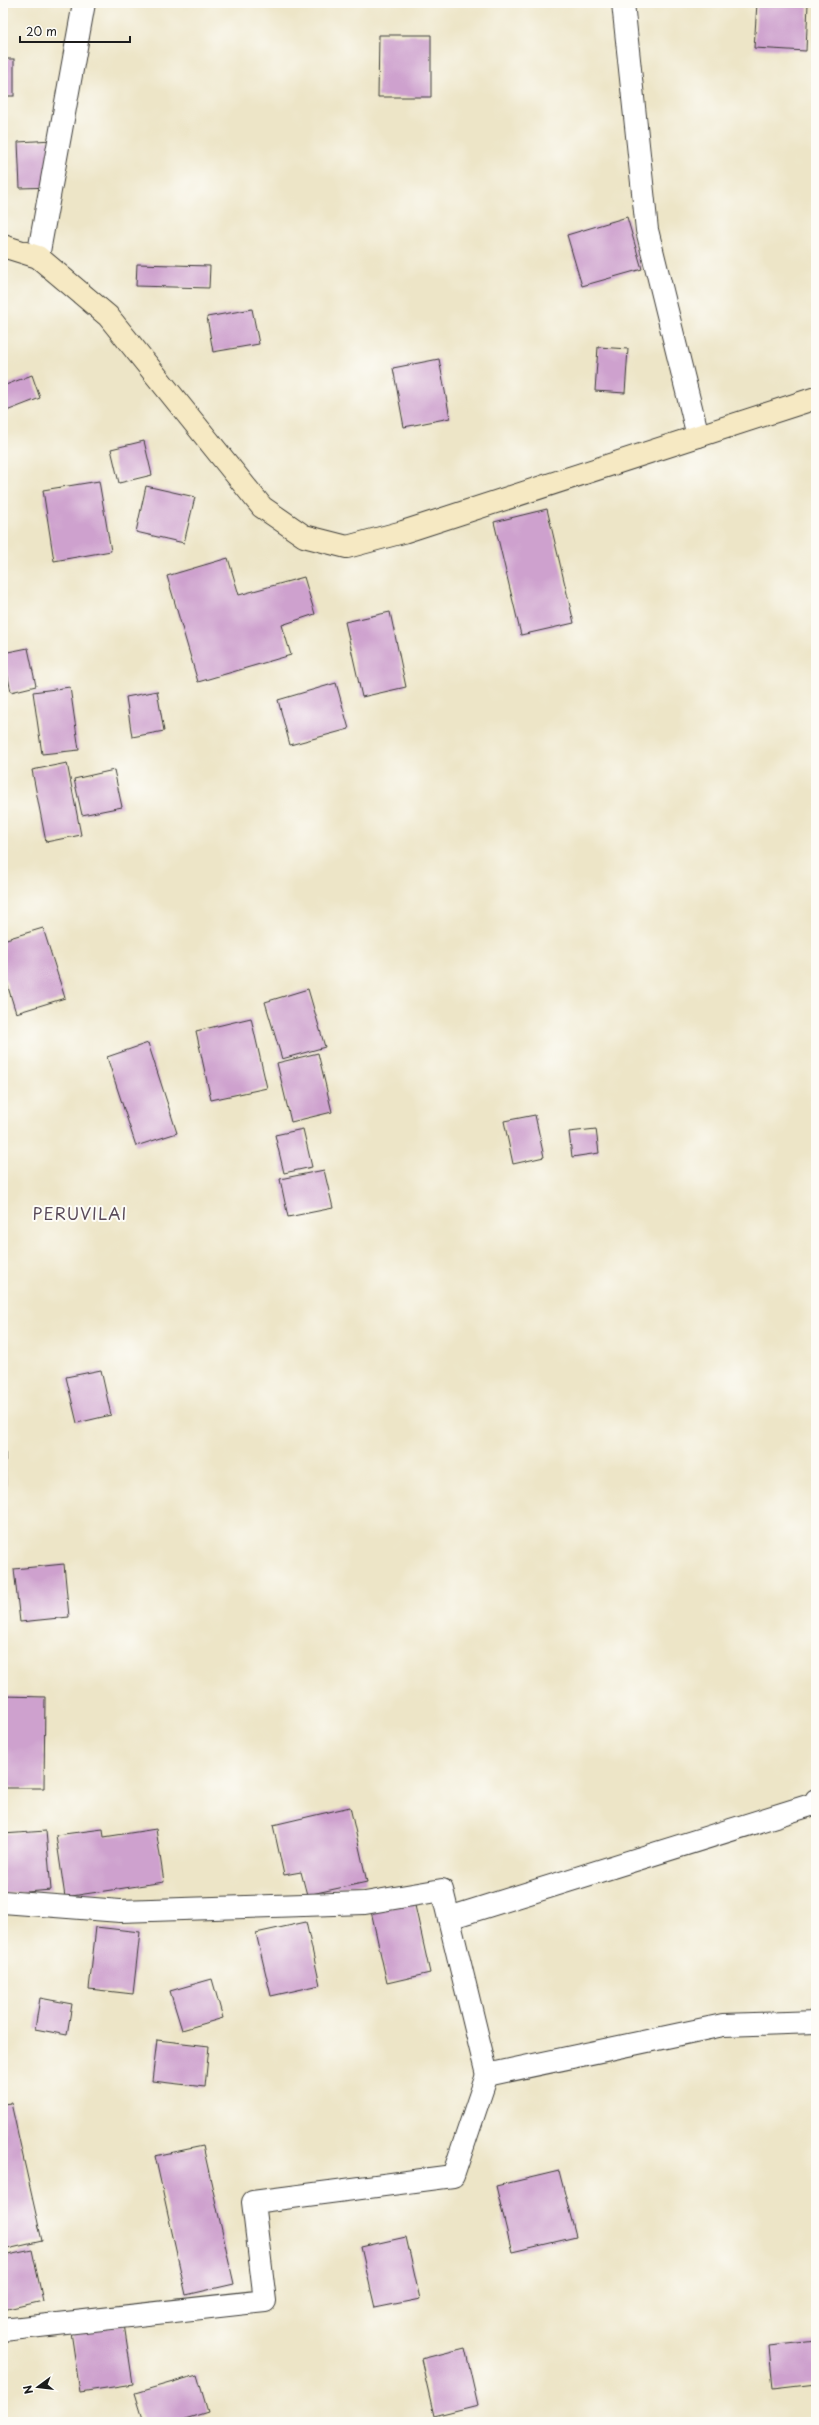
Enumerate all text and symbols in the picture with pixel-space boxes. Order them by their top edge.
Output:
scale bar [20,18,130,44]
text: 20 m [26,22,57,40]
district label: PERUVILAI [33,1201,127,1225]
north arrow [18,2367,58,2407]
text: N [18,2383,37,2396]

